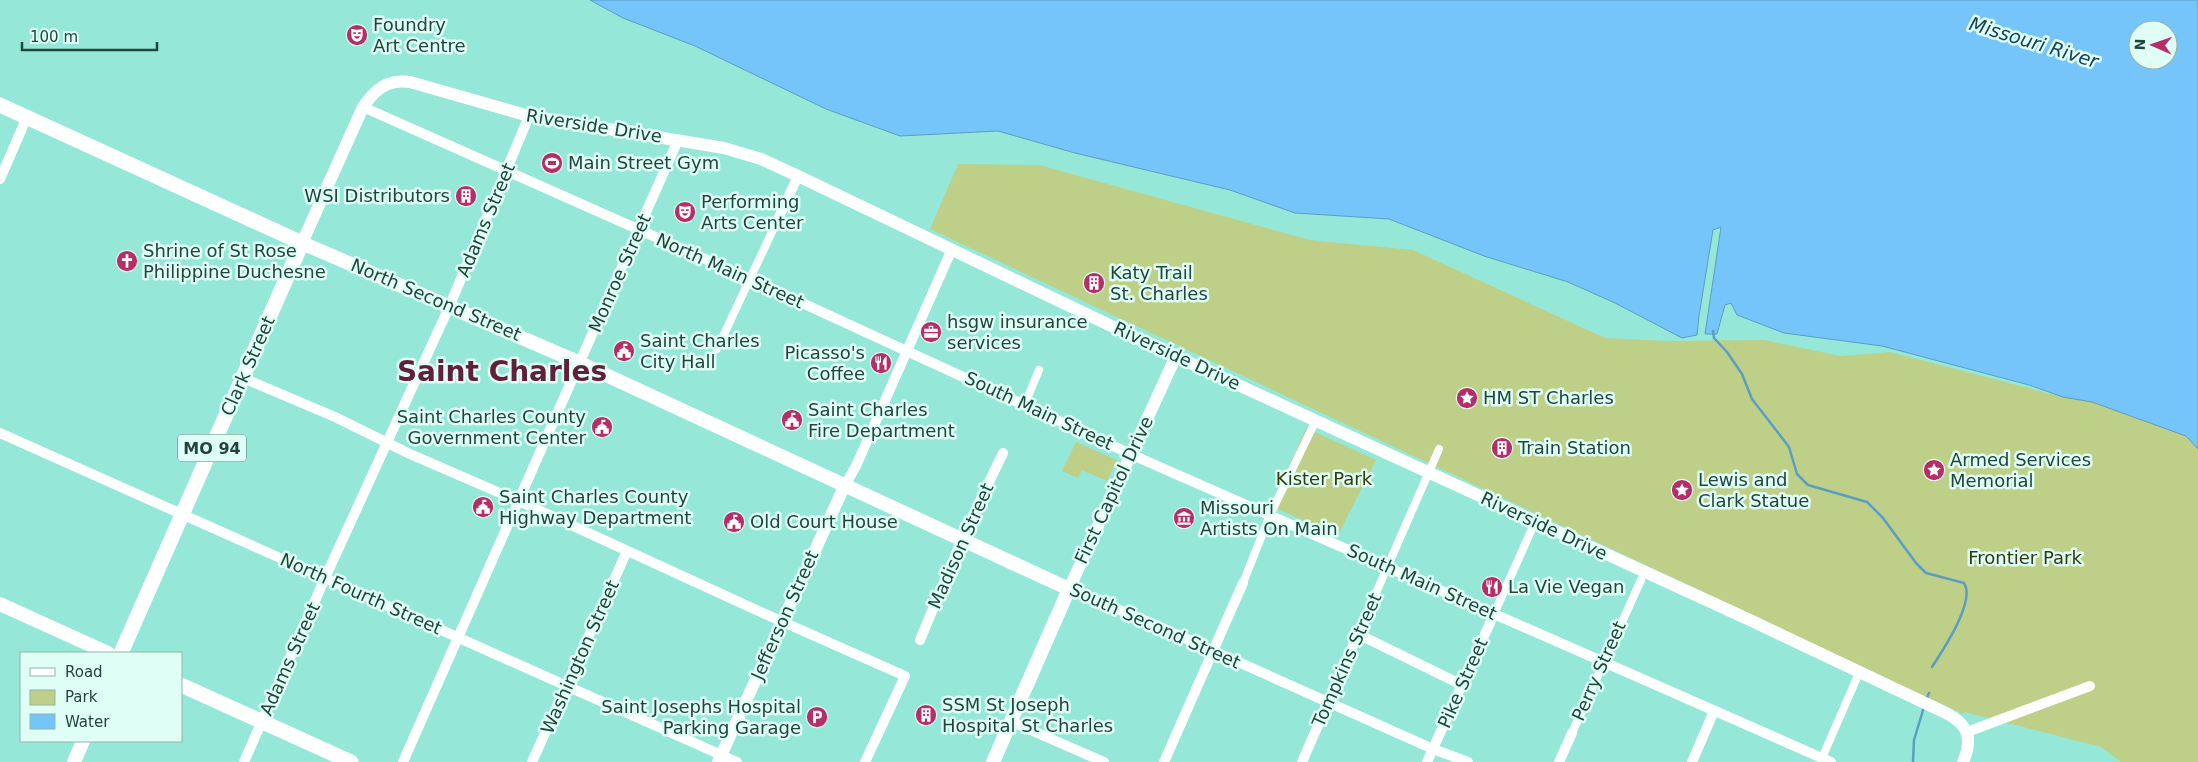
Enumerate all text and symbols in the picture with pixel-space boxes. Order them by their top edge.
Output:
water label: Missouri River [1967,12,2102,72]
place label: Foundry Art Centre [373,14,466,56]
scale bar [22,20,158,52]
north arrow [2128,20,2178,70]
theatre icon: Foundry Art Centre [345,23,369,47]
text: 100 m [30,28,78,46]
text: N [2132,38,2148,51]
street label: Riverside Drive [525,104,663,147]
sports icon: Main Street Gym [540,151,564,175]
place label: Main Street Gym [568,152,719,173]
street label: Adams Street [452,160,519,280]
building icon: WSI Distributors [454,184,478,208]
place label: WSI Distributors [304,185,450,206]
place label: Performing Arts Center [701,191,804,233]
theatre icon: Performing Arts Center [673,200,697,224]
street label: Monroe Street [584,210,655,335]
street label: North Main Street [653,229,807,313]
place label: Shrine of St Rose Philippine Duchesne [143,240,326,282]
church icon: Shrine of St Rose Philippine Duchesne [115,249,139,273]
street label: North Second Street [348,254,524,345]
place label: Katy Trail St. Charles [1110,262,1208,304]
building icon: Katy Trail St. Charles [1082,271,1106,295]
place label: hsgw insurance services [947,311,1088,353]
street label: Clark Street [216,313,279,419]
street label: Riverside Drive [1111,317,1244,394]
office icon: hsgw insurance services [919,320,943,344]
place label: Saint Charles City Hall [640,330,760,372]
public building icon: Saint Charles City Hall [612,339,636,363]
place label: Picasso's Coffee [785,342,865,384]
restaurant icon: Picasso's Coffee [869,351,893,375]
district label: Saint Charles [397,355,607,388]
street label: South Main Street [962,367,1117,454]
place icon: HM ST Charles [1455,386,1479,410]
place label: HM ST Charles [1483,387,1614,408]
place label: Saint Charles Fire Department [808,399,955,441]
place label: Saint Charles County Government Center [397,406,587,448]
public building icon: Saint Charles Fire Department [780,408,804,432]
street label: First Capitol Drive [1070,413,1157,567]
public building icon: Saint Charles County Government Center [590,415,614,439]
road number: MO 94 [178,434,246,462]
building icon: Train Station [1490,436,1514,460]
place label: Train Station [1517,437,1631,458]
place label: Armed Services Memorial [1950,449,2091,491]
place icon: Armed Services Memorial [1922,458,1946,482]
park label: Kister Park [1276,468,1373,489]
place label: Lewis and Clark Statue [1698,469,1809,511]
place icon: Lewis and Clark Statue [1670,478,1694,502]
street label: Madison Street [923,480,998,612]
place label: Saint Charles County Highway Department [499,486,691,528]
street label: Riverside Drive [1478,487,1611,564]
public building icon: Saint Charles County Highway Department [471,495,495,519]
place label: Missouri Artists On Main [1200,497,1338,539]
museum icon: Missouri Artists On Main [1172,506,1196,530]
public building icon: Old Court House [722,510,746,534]
place label: Old Court House [750,511,898,532]
street label: South Main Street [1344,539,1500,624]
street label: Jefferson Street [746,547,823,684]
park label: Frontier Park [1968,547,2082,568]
street label: North Fourth Street [277,548,445,639]
restaurant icon: La Vie Vegan [1480,575,1504,599]
place label: La Vie Vegan [1508,576,1624,597]
street label: Washington Street [536,577,623,737]
street label: South Second Street [1067,578,1244,673]
street label: Tompkins Street [1307,590,1386,731]
street label: Adams Street [255,599,324,719]
street label: Perry Street [1567,618,1630,724]
street label: Pike Street [1433,634,1492,731]
legend [20,652,182,742]
text: Road [65,663,103,681]
text: Park [65,688,98,706]
place label: SSM St Joseph Hospital St Charles [942,694,1113,736]
place label: Saint Josephs Hospital Parking Garage [601,696,801,738]
building icon: SSM St Joseph Hospital St Charles [914,703,938,727]
parking icon: Saint Josephs Hospital Parking Garage [805,705,829,729]
text: Water [65,713,110,731]

